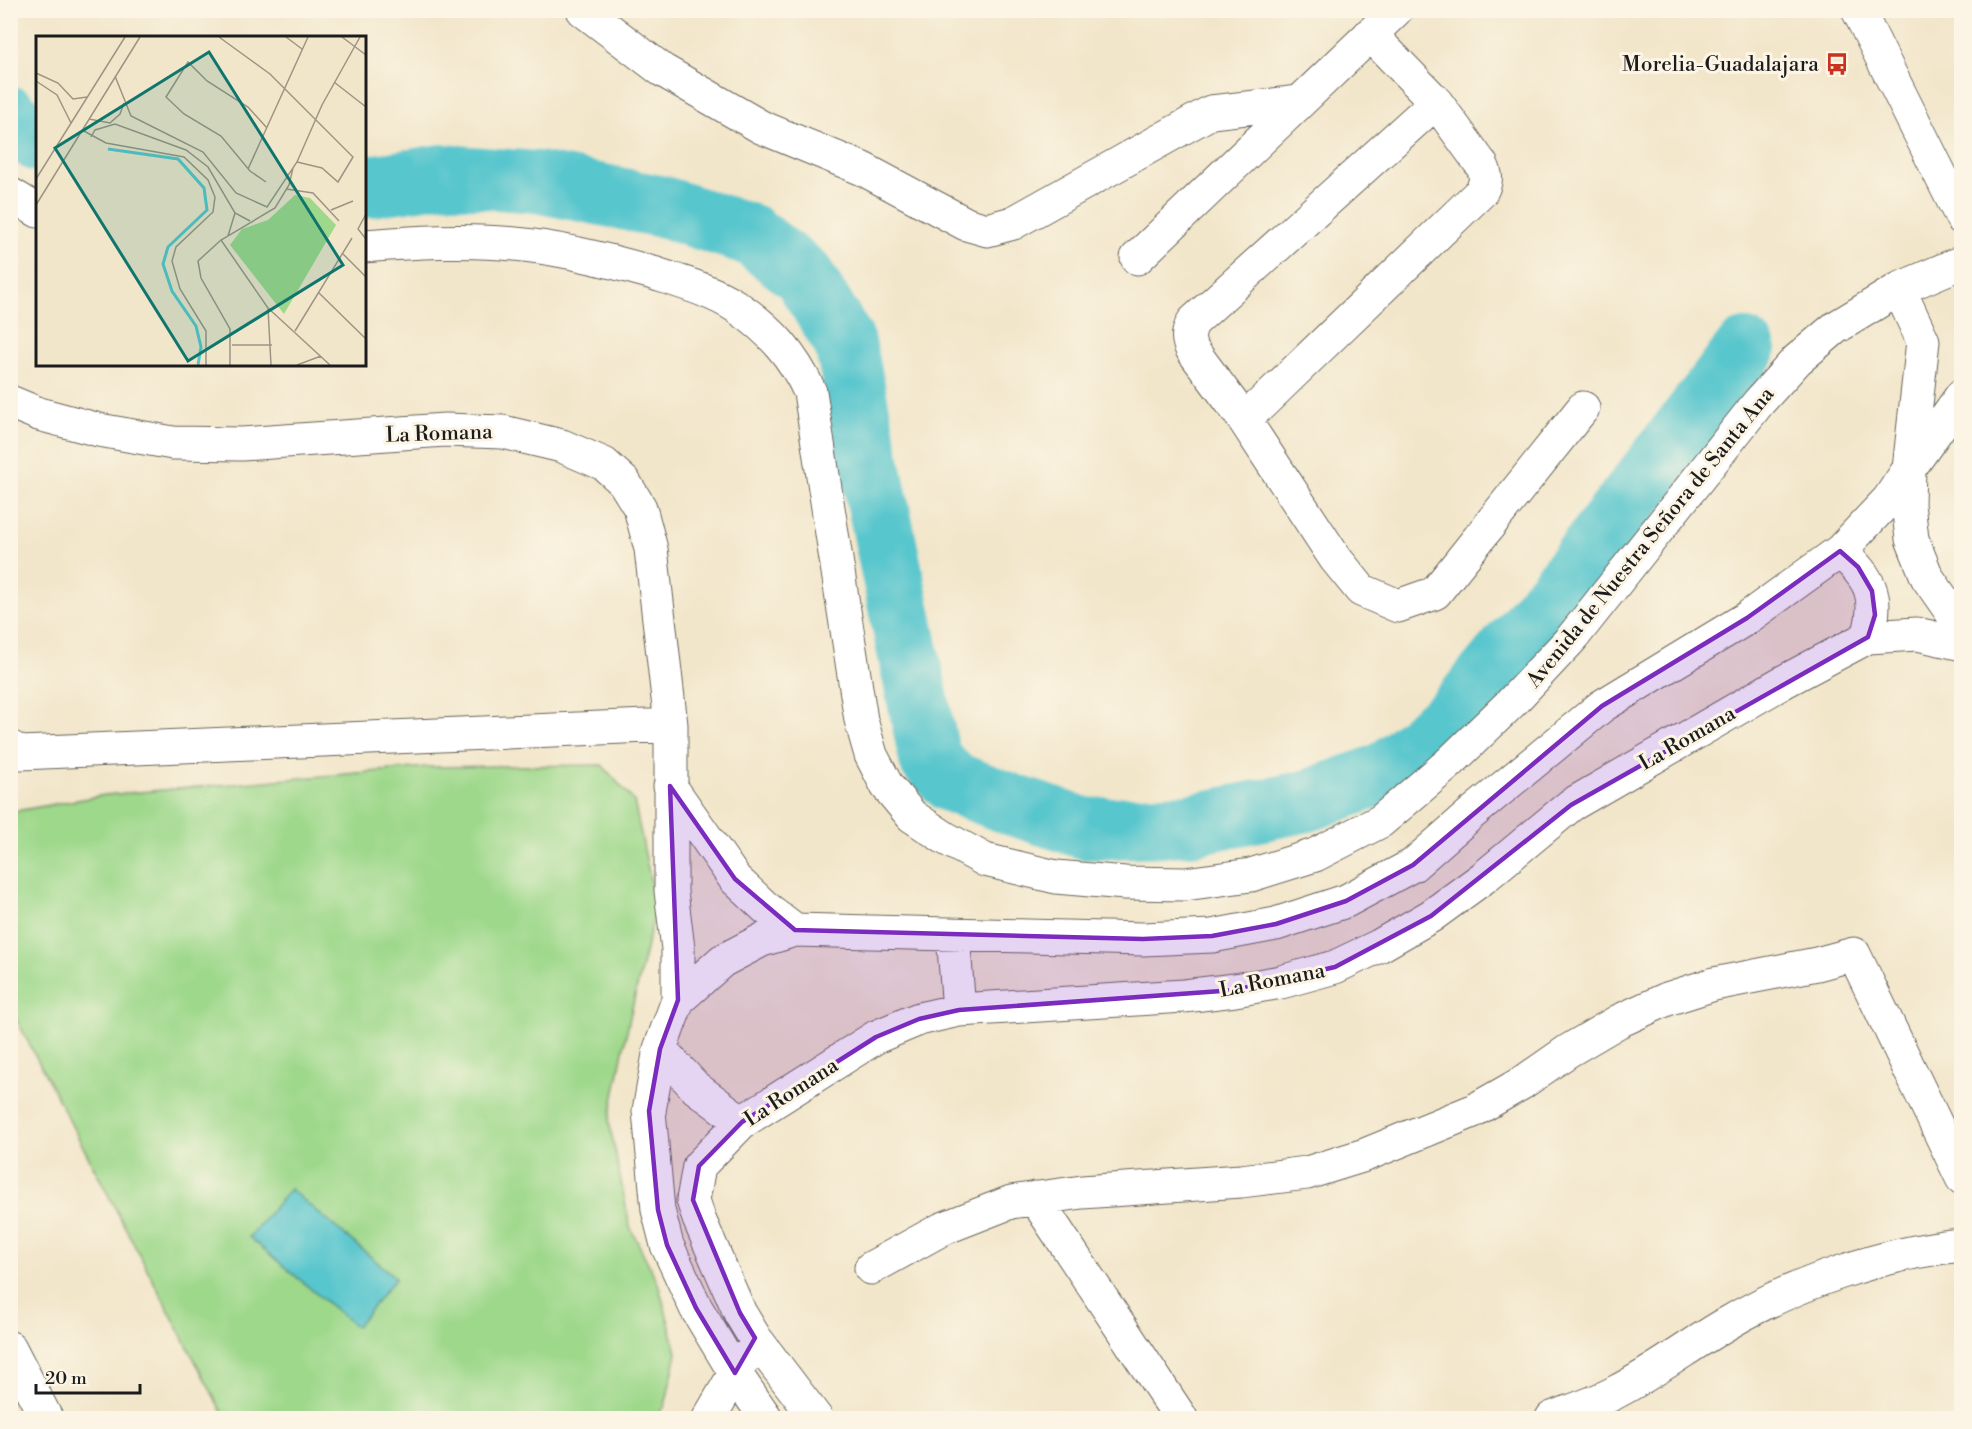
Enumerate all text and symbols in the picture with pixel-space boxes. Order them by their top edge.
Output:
inset map [36,36,366,366]
bus stop icon: Morelia-Guadalajara [1824,51,1850,77]
place label: Morelia-Guadalajara [1622,52,1819,78]
street label: Avenida de Nuestra Señora de Santa Ana [1521,382,1780,694]
street label: La Romana [385,419,493,449]
street label: La Romana [1635,701,1741,777]
street label: La Romana [1217,958,1328,1004]
street label: La Romana [740,1053,844,1133]
scale bar [36,1357,140,1395]
text: 20 m [45,1367,87,1390]

